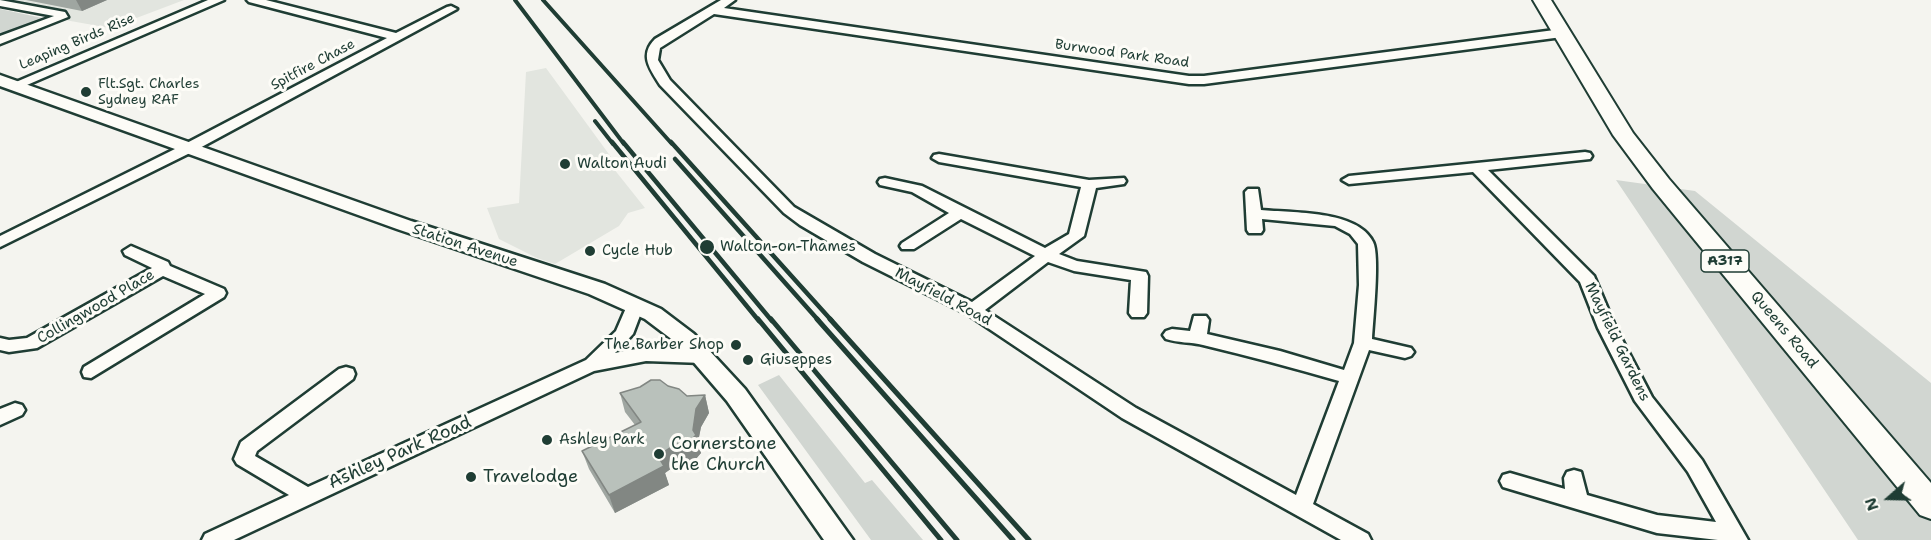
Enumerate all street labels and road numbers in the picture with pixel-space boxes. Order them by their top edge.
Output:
street label: Leaping Birds Rise [17,10,137,74]
street label: Spitfire Chase [268,36,358,94]
street label: Burwood Park Road [1054,36,1190,72]
street label: Station Avenue [410,220,520,272]
road number: A317 [1701,250,1749,272]
street label: Mayfield Road [892,264,994,330]
street label: Collingwood Place [34,266,158,348]
street label: Mayfield Gardens [1580,280,1654,404]
street label: Queens Road [1746,288,1822,372]
street label: Ashley Park Road [325,412,475,494]

